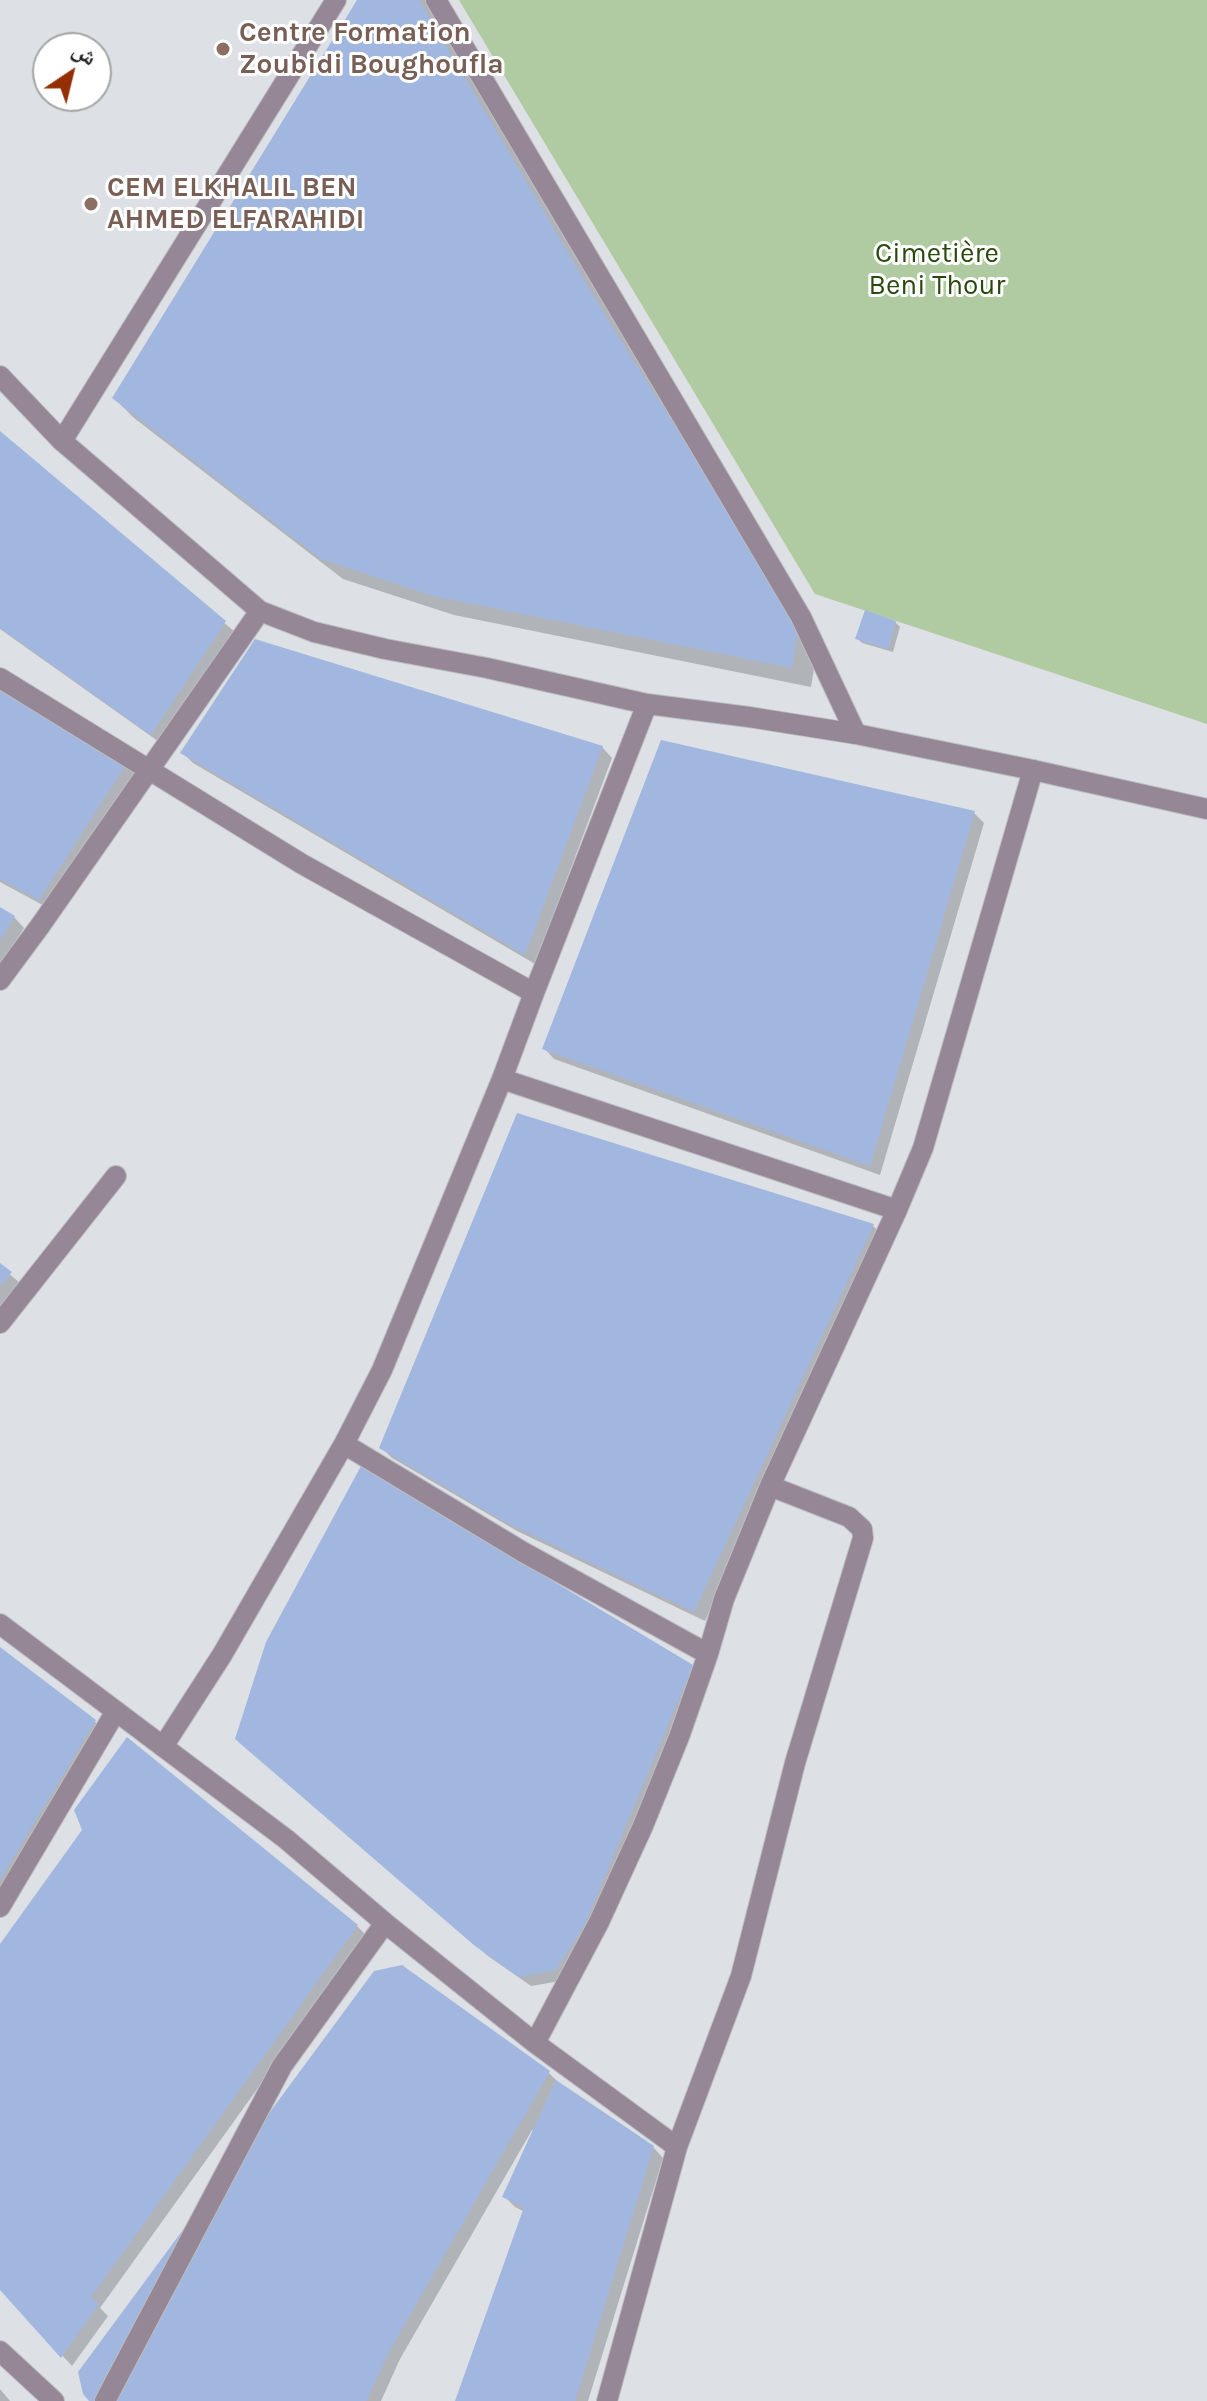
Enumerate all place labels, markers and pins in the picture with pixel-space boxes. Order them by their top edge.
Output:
place label: Centre Formation Zoubidi Boughoufla [239,16,504,82]
marker: Centre Formation Zoubidi Boughoufla [214,40,232,58]
place label: CEM ELKHALIL BEN AHMED ELFARAHIDI [107,171,364,237]
marker: CEM ELKHALIL BEN AHMED ELFARAHIDI [82,195,100,213]

